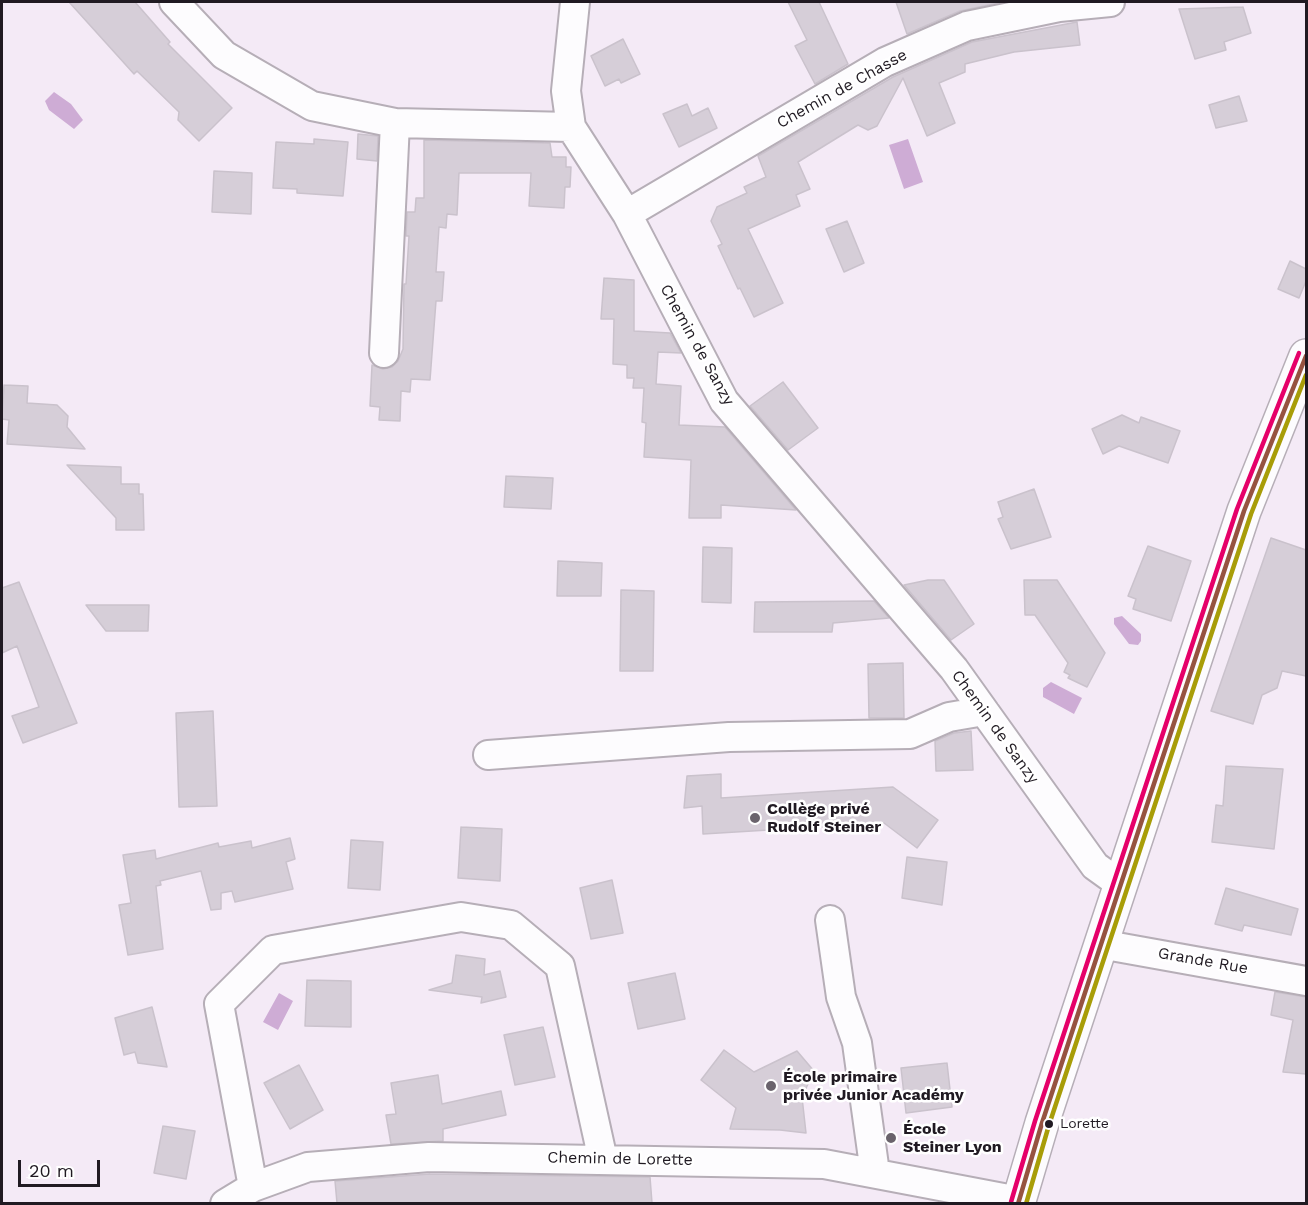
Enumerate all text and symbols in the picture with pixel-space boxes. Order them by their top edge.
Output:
street label: Chemin de Chasse [774,45,910,133]
street label: Chemin de Sanzy [656,281,738,409]
street label: Chemin de Sanzy [947,667,1043,787]
place label: Collège privé Rudolf Steiner [767,799,881,837]
marker: Collège privé Rudolf Steiner [748,811,762,825]
street label: Grande Rue [1156,944,1250,978]
place label: École primaire privée Junior Académy [783,1067,964,1105]
marker: École primaire privée Junior Académy [764,1079,778,1093]
place label: Lorette [1060,1116,1109,1132]
marker: Lorette [1043,1118,1055,1130]
place label: École Steiner Lyon [903,1119,1002,1157]
marker: École Steiner Lyon [884,1131,898,1145]
scale bar [21,1148,104,1186]
street label: Chemin de Lorette [547,1148,693,1170]
text: 20 m [29,1160,74,1181]

